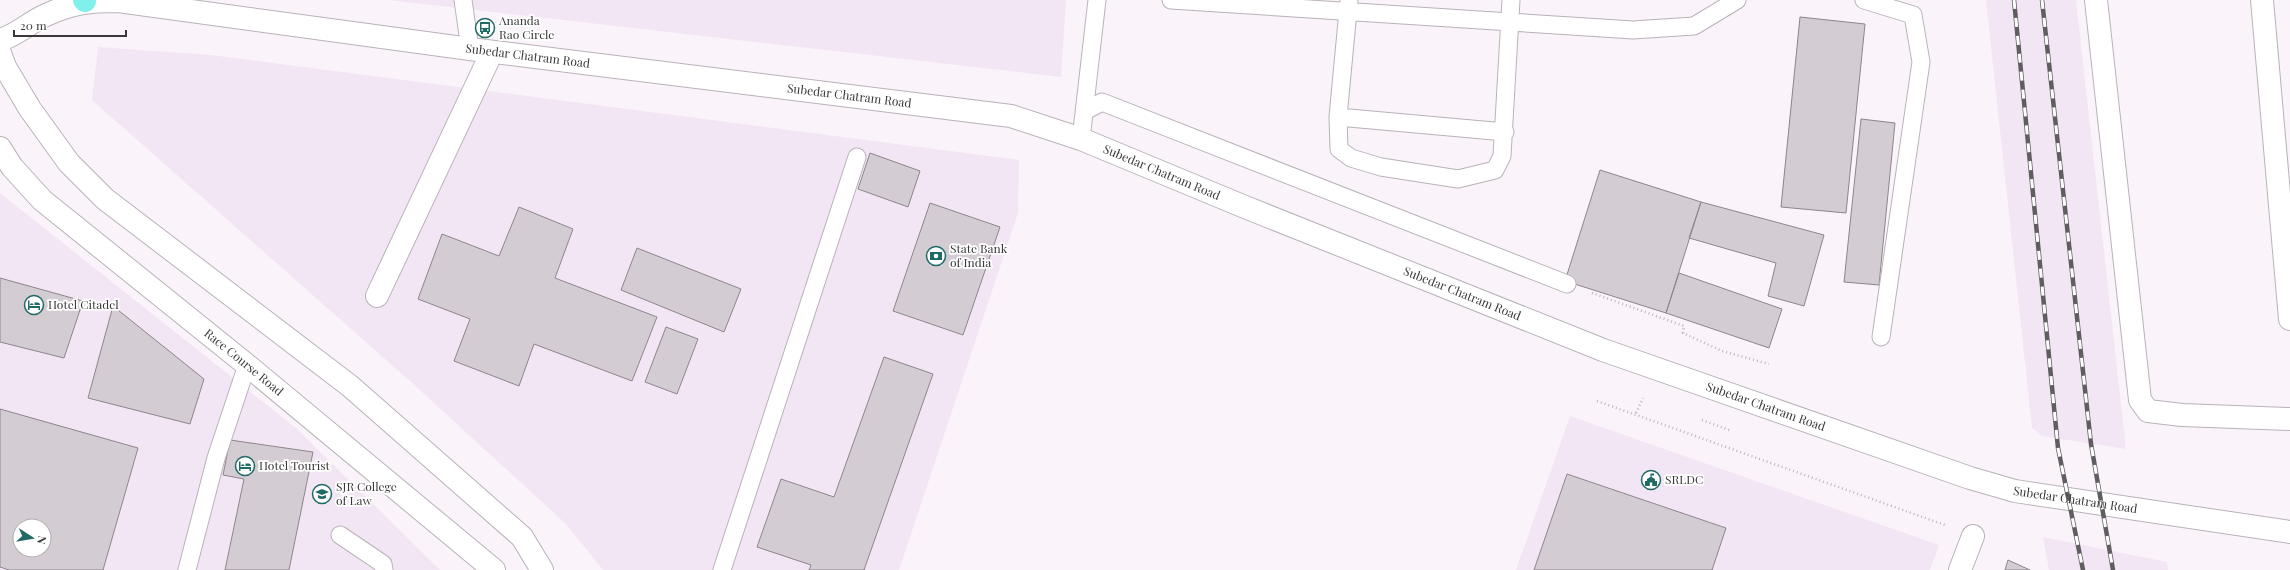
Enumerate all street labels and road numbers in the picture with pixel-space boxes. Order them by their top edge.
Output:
street label: Subedar Chatram Road [465,39,591,71]
street label: Subedar Chatram Road [786,79,913,111]
street label: Subedar Chatram Road [1101,140,1223,203]
street label: Subedar Chatram Road [1401,262,1524,323]
street label: Race Course Road [201,325,287,399]
street label: Subedar Chatram Road [1704,378,1828,434]
street label: Subedar Chatram Road [2012,482,2138,516]

